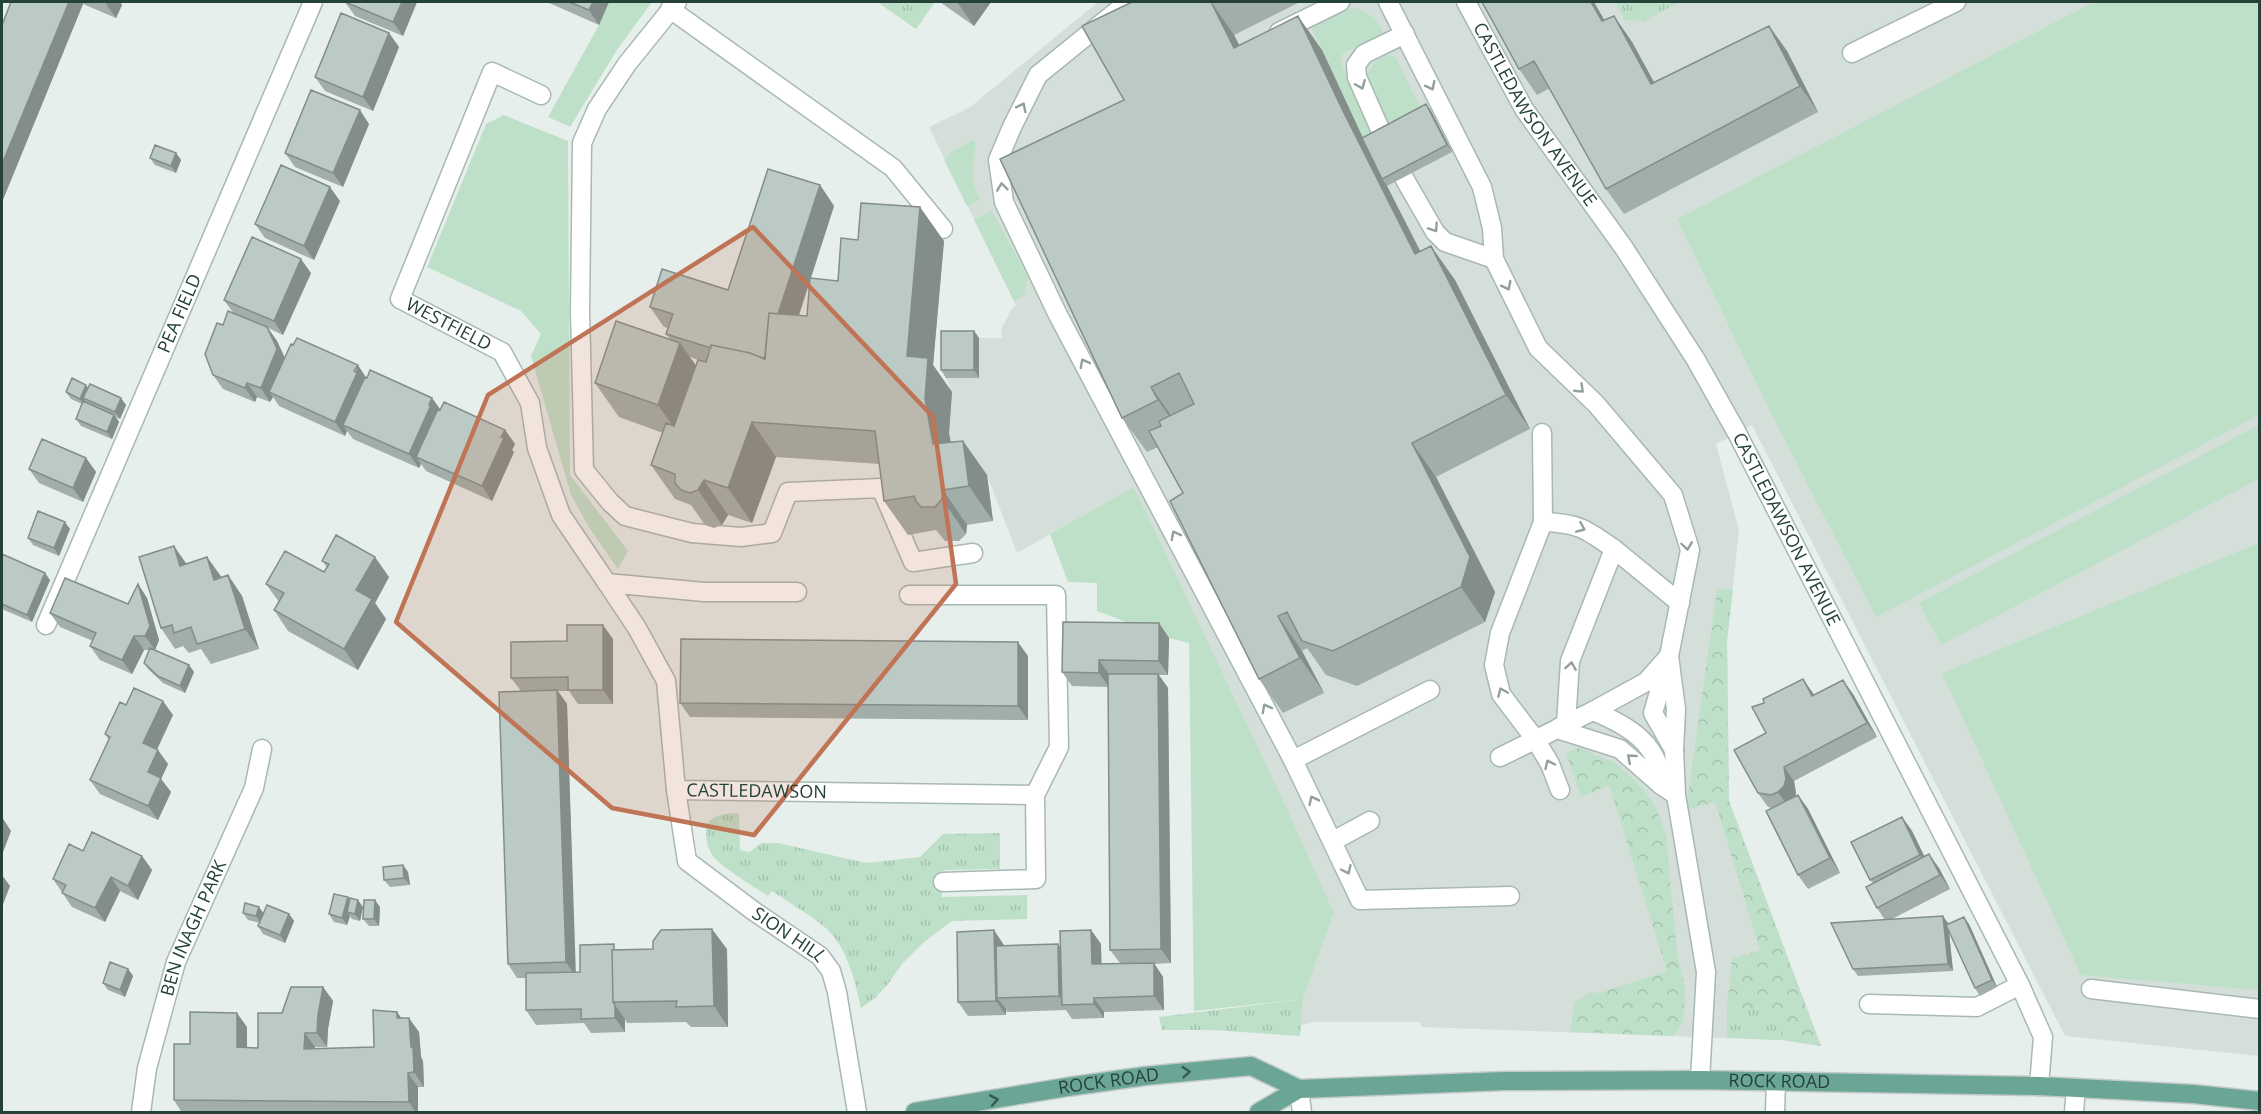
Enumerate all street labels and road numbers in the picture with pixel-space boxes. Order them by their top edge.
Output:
street label: CASTLEDAWSON AVENUE [1468,18,1603,211]
street label: PEA FIELD [151,270,206,356]
street label: WESTFIELD [402,291,496,356]
street label: CASTLEDAWSON AVENUE [1728,428,1847,630]
street label: CASTLEDAWSON [686,777,827,803]
street label: BEN INAGH PARK [154,855,232,999]
street label: SION HILL [748,901,833,966]
street label: ROCK ROAD [1056,1062,1160,1099]
street label: ROCK ROAD [1728,1068,1830,1093]

